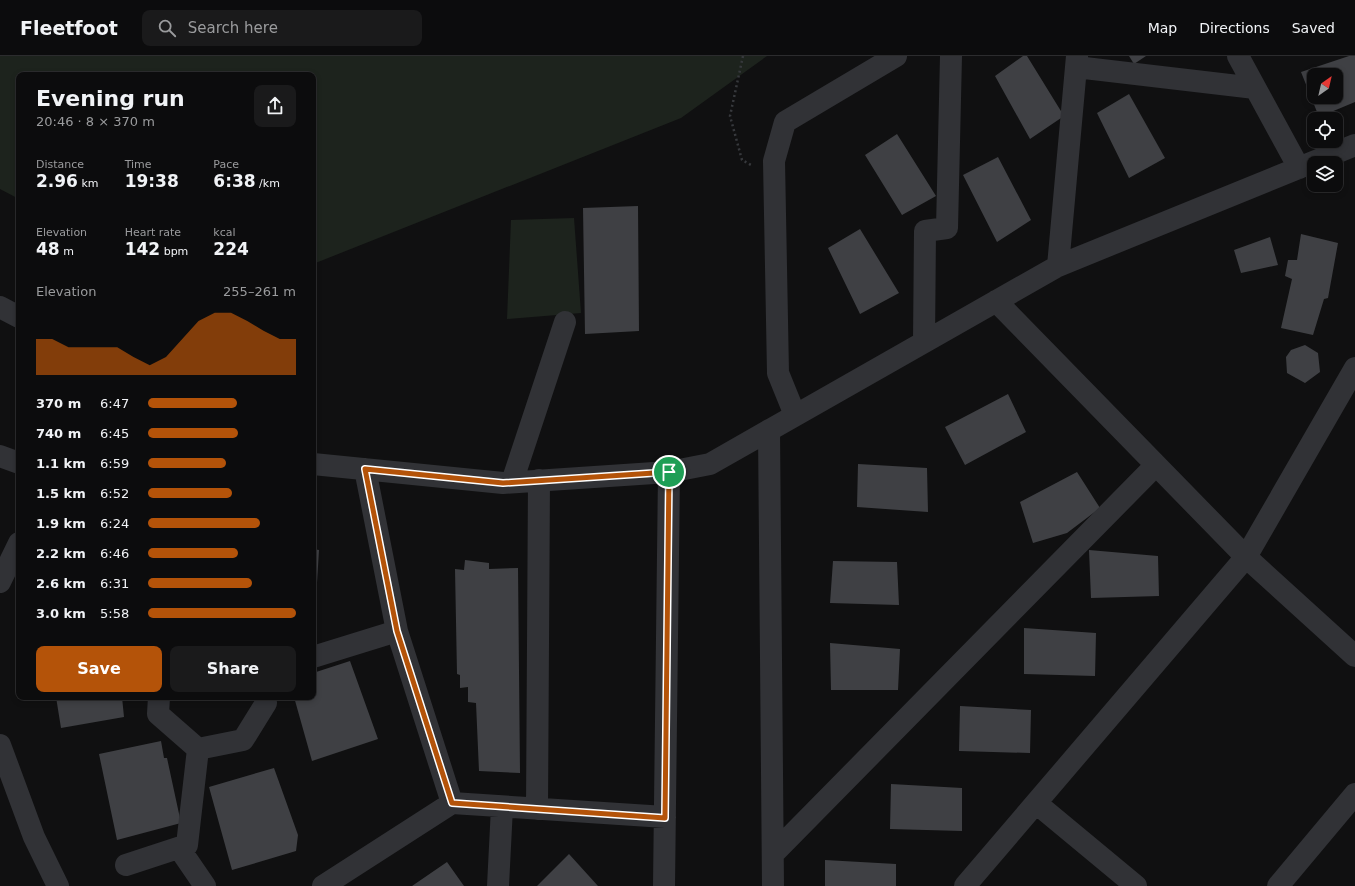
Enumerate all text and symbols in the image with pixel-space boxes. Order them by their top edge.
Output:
search box [142,10,422,46]
text: Fleetfoot [20,17,118,39]
icon: search [156,17,178,39]
text: Search here [188,19,278,37]
text: Map [1148,20,1177,36]
text: Directions [1199,20,1270,36]
text: Saved [1292,20,1335,36]
north arrow [1307,68,1343,104]
map controls [1307,68,1343,192]
button: share [254,85,296,127]
text: Evening run [36,86,185,111]
button: locate [1307,112,1343,148]
text: 20:46 · 8 × 370 m [36,114,155,129]
button: layers [1307,156,1343,192]
text: Distance [36,158,84,171]
text: Time [125,158,152,171]
text: Pace [213,158,239,171]
text: 2.96 [36,171,78,191]
text: 19:38 [125,171,179,191]
text: 6:38 [213,171,256,191]
text: km [78,177,99,190]
text: /km [256,177,280,190]
text: Elevation [36,226,87,239]
text: Heart rate [125,226,181,239]
text: kcal [213,226,236,239]
text: 48 [36,239,60,259]
text: 142 [125,239,160,259]
text: 224 [213,239,249,259]
text: m [60,245,74,258]
text: bpm [160,245,188,258]
text: Elevation [36,284,96,299]
text: 255–261 m [223,284,296,299]
text: 370 m [36,396,81,411]
text: 6:47 [100,396,129,411]
text: 740 m [36,426,81,441]
text: 6:45 [100,426,129,441]
pin [652,455,686,489]
text: 1.1 km [36,456,86,471]
text: 6:59 [100,456,129,471]
icon: arrive [658,461,680,483]
text: 1.5 km [36,486,86,501]
text: 6:52 [100,486,129,501]
text: 1.9 km [36,516,86,531]
text: 6:24 [100,516,129,531]
text: 2.2 km [36,546,86,561]
text: 6:46 [100,546,129,561]
text: 2.6 km [36,576,86,591]
text: 6:31 [100,576,129,591]
text: 3.0 km [36,606,86,621]
text: 5:58 [100,606,129,621]
button: Save [36,646,162,692]
button: Share [170,646,296,692]

